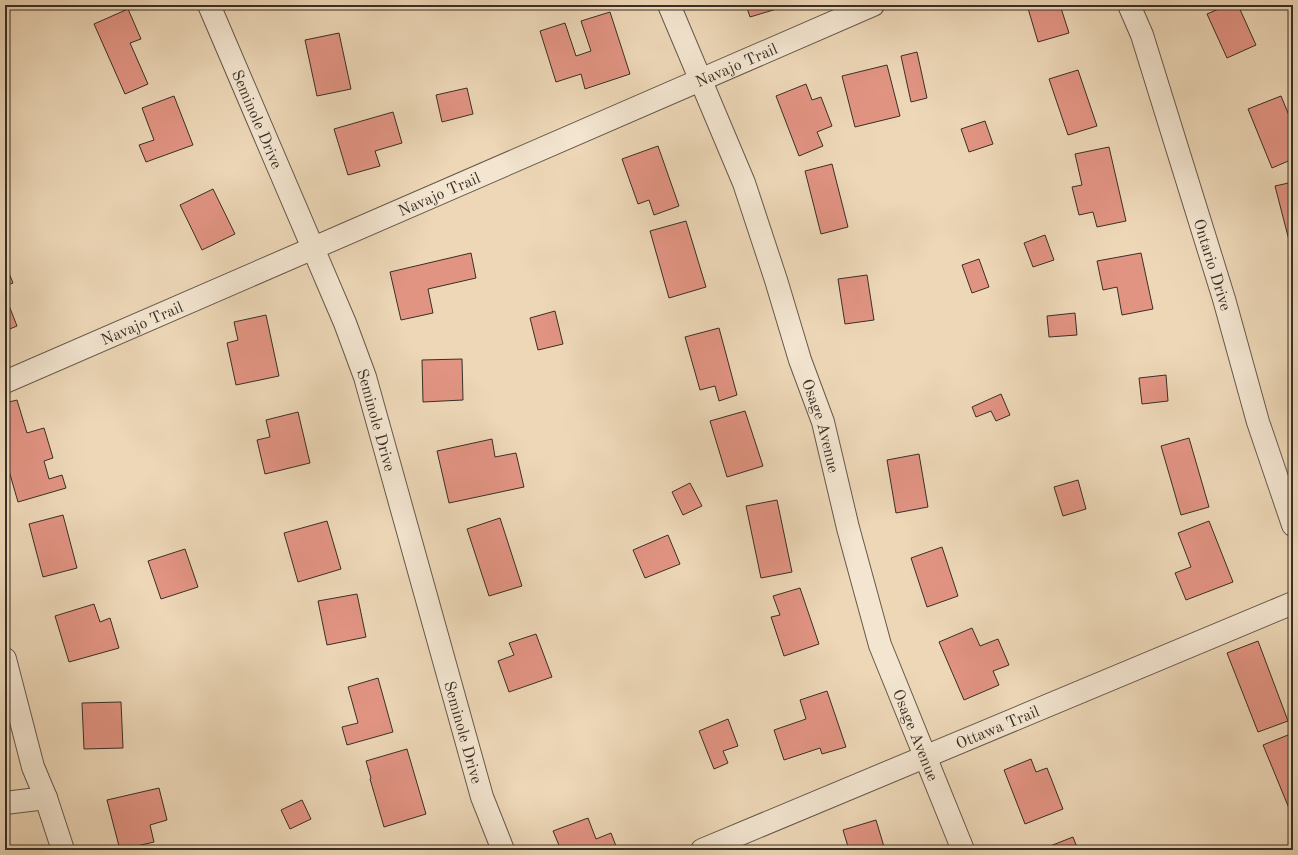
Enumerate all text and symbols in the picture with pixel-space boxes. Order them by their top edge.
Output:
street label: Navajo Trail [693,42,780,91]
street label: Seminole Drive [228,68,284,171]
street label: Navajo Trail [396,171,483,220]
street label: Ontario Drive [1190,217,1233,313]
street label: Navajo Trail [99,300,186,349]
street label: Seminole Drive [353,367,397,473]
street label: Osage Avenue [798,377,841,475]
street label: Seminole Drive [440,680,484,786]
street label: Osage Avenue [889,687,940,784]
street label: Ottawa Trail [954,704,1042,753]

